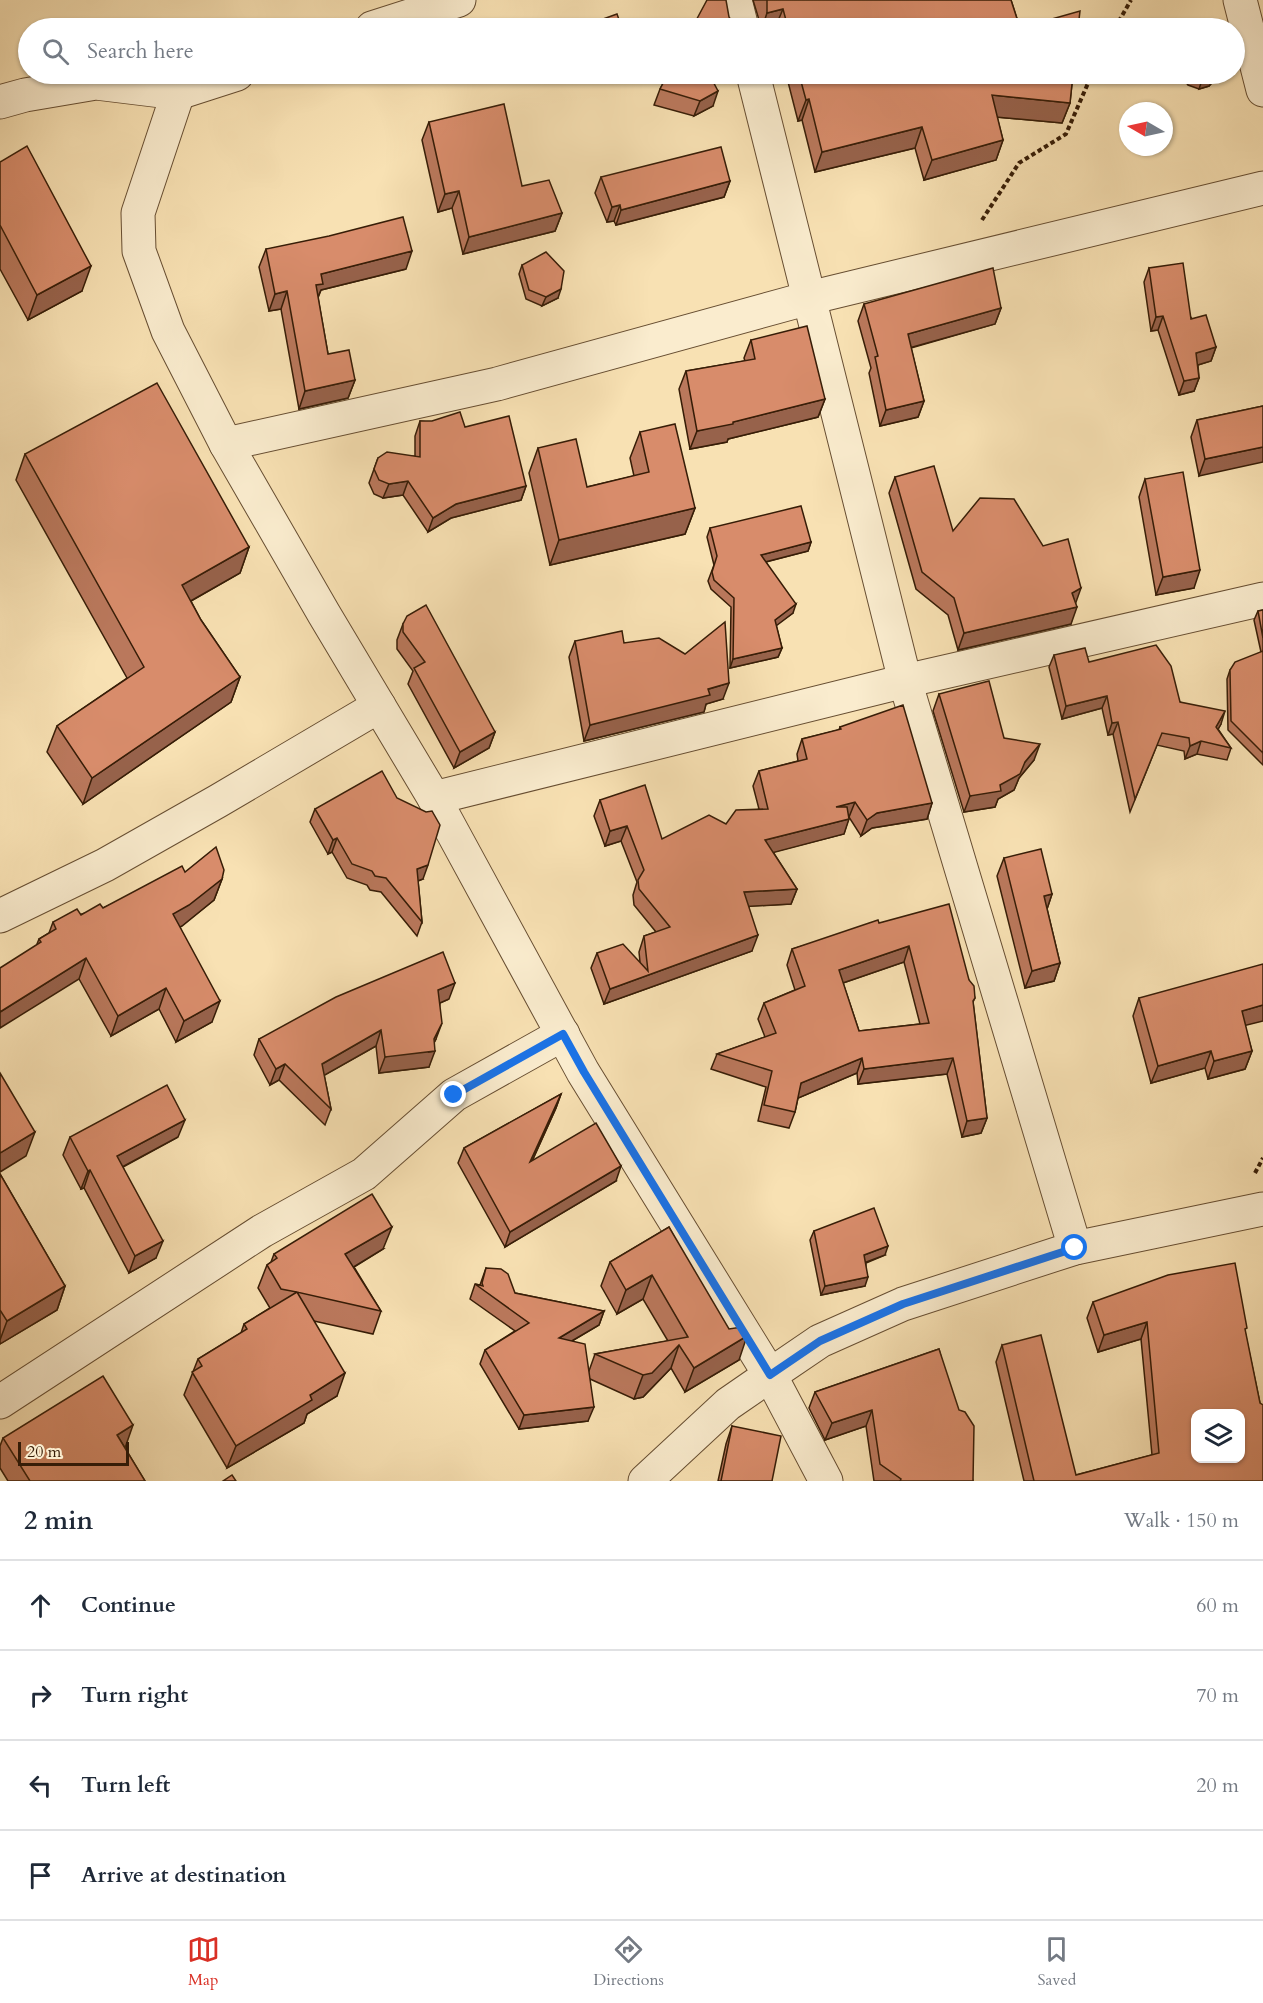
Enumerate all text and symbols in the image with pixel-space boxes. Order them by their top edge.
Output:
search box [18,18,1245,84]
icon: search [39,35,72,68]
text: Search here [87,36,194,66]
north arrow [1119,102,1173,156]
route end [440,1081,466,1107]
route start [1061,1234,1087,1260]
map controls [1191,1409,1245,1463]
button: layers [1191,1409,1245,1463]
scale bar [18,1439,129,1466]
text: 20 m [27,1441,61,1463]
text: 2 min [24,1503,93,1538]
text: Walk · 150 m [1124,1507,1239,1534]
icon: ahead [24,1589,57,1622]
text: Continue [81,1590,176,1620]
text: 60 m [1196,1592,1239,1619]
icon: right [24,1679,57,1712]
text: Turn right [81,1680,188,1710]
text: 70 m [1196,1682,1239,1709]
icon: left [24,1769,57,1802]
text: Turn left [81,1770,170,1800]
text: 20 m [1196,1772,1239,1799]
icon: arrive [24,1859,57,1892]
text: Arrive at destination [81,1860,286,1890]
tab: Map [187,1933,220,1991]
tab: Directions [593,1933,664,1991]
tab: Saved [1037,1933,1076,1991]

